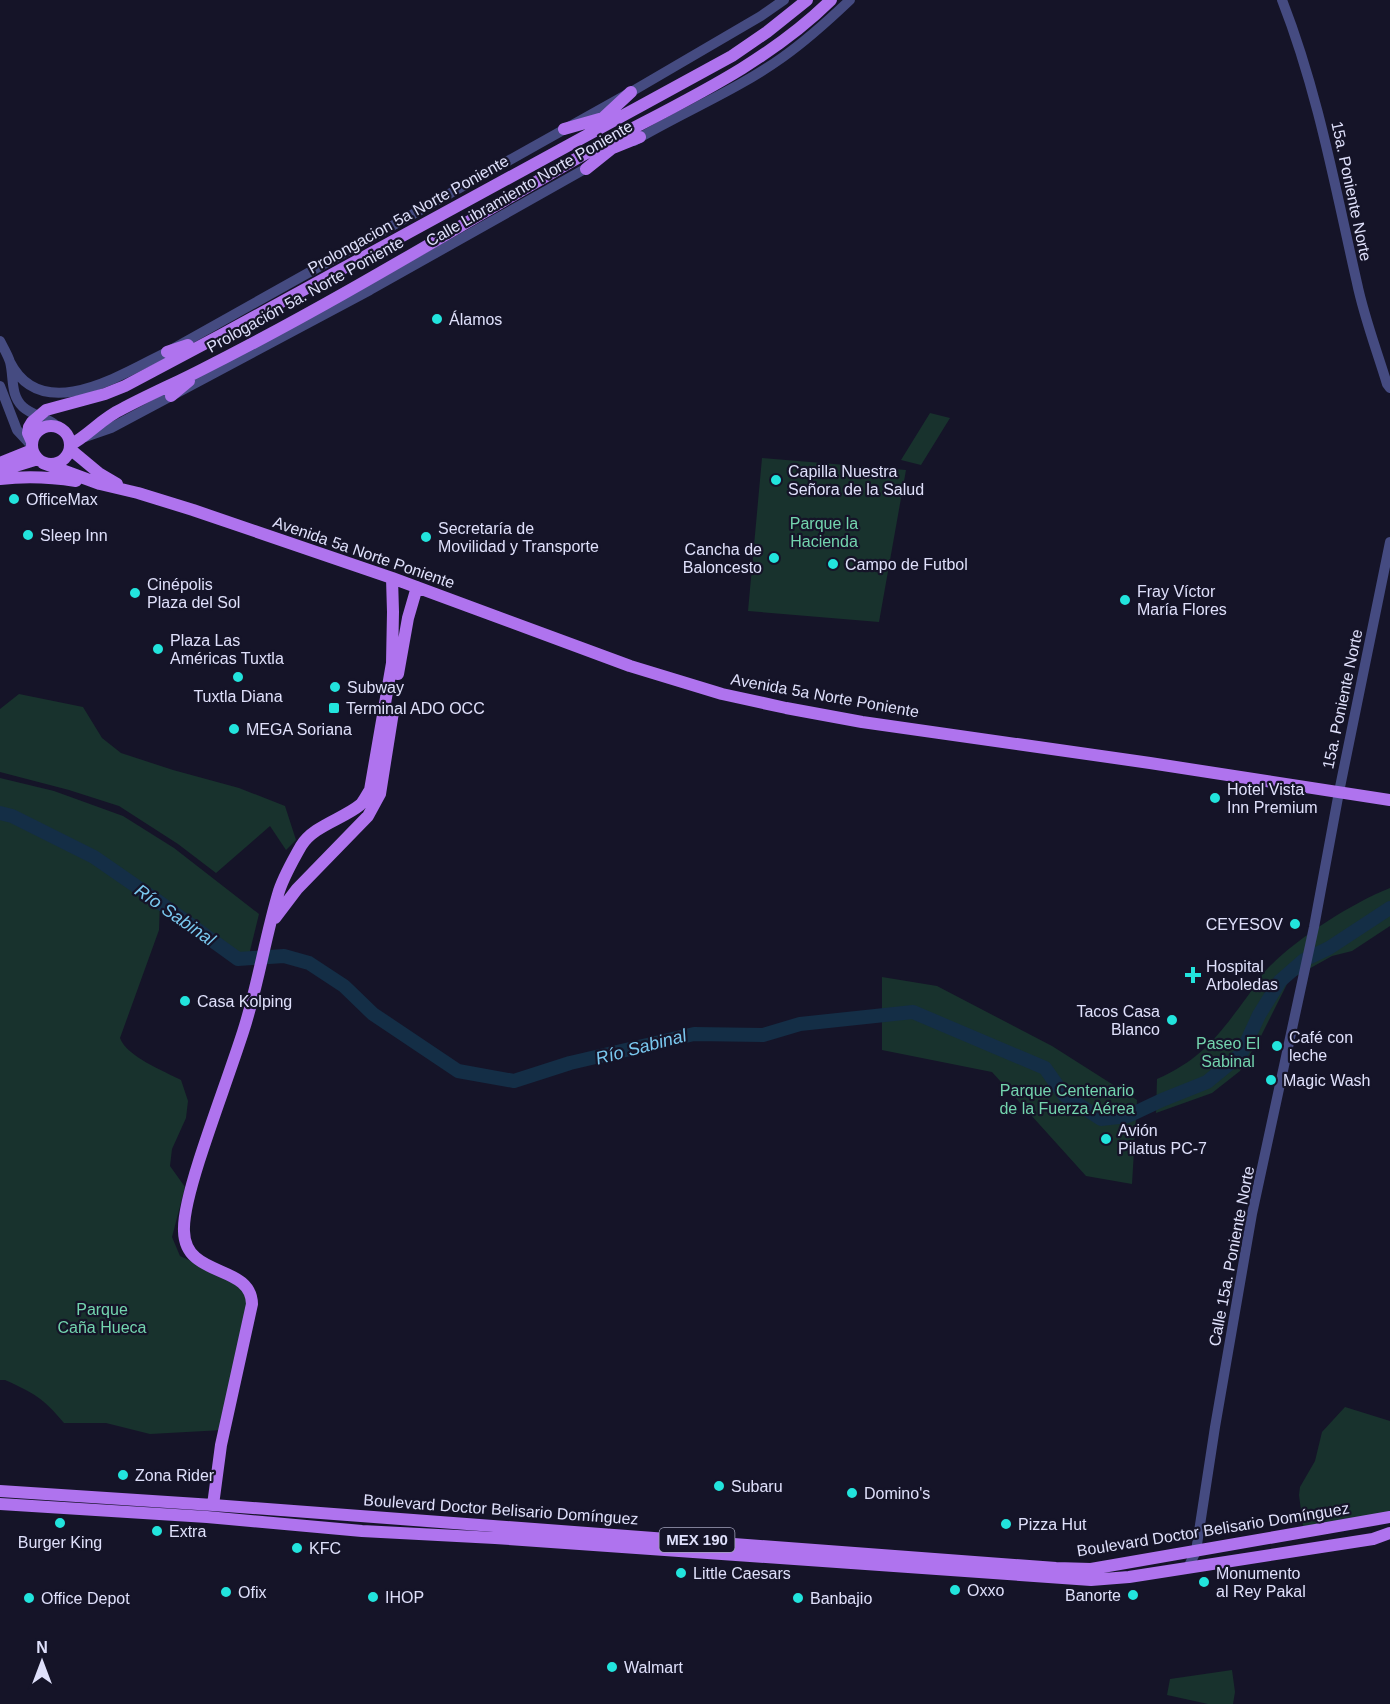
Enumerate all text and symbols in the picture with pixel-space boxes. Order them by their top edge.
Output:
street label: Calle Libramiento Norte Poniente [423,117,636,250]
street label: 15a. Poniente Norte [1328,120,1375,263]
street label: Prolongacion 5a Norte Poniente [305,152,512,277]
street label: Prologación 5a. Norte Poniente [204,233,407,356]
place label: Álamos [449,310,502,328]
marker: Álamos [430,312,444,326]
place label: Capilla Nuestra Señora de la Salud [788,463,924,498]
marker: Capilla Nuestra Señora de la Salud [769,473,783,487]
place label: OfficeMax [26,491,98,508]
marker: OfficeMax [7,492,21,506]
street label: Avenida 5a Norte Poniente [271,513,457,592]
park label: Parque la Hacienda [790,515,858,550]
place label: Secretaría de Movilidad y Transporte [438,520,599,555]
place label: Sleep Inn [40,527,108,544]
marker: Sleep Inn [21,528,35,542]
marker: Secretaría de Movilidad y Transporte [419,530,433,544]
place label: Cancha de Baloncesto [683,541,762,576]
marker: Cancha de Baloncesto [767,551,781,565]
place label: Campo de Futbol [845,556,968,573]
marker: Campo de Futbol [826,557,840,571]
place label: Cinépolis Plaza del Sol [147,576,240,611]
place label: Fray Víctor María Flores [1137,583,1227,618]
marker: Cinépolis Plaza del Sol [128,586,142,600]
marker: Fray Víctor María Flores [1118,593,1132,607]
street label: 15a. Poniente Norte [1319,628,1366,770]
place label: Plaza Las Américas Tuxtla [170,632,284,667]
marker: Plaza Las Américas Tuxtla [151,642,165,656]
marker: Tuxtla Diana [231,670,245,684]
street label: Avenida 5a Norte Poniente [729,671,921,720]
place label: Subway [347,679,404,696]
marker: Subway [328,680,342,694]
place label: Tuxtla Diana [193,688,283,705]
place label: Terminal ADO OCC [346,700,485,717]
marker: Terminal ADO OCC [327,701,341,715]
place label: MEGA Soriana [246,721,352,738]
marker: MEGA Soriana [227,722,241,736]
place label: Hotel Vista Inn Premium [1227,781,1318,816]
marker: Hotel Vista Inn Premium [1208,791,1222,805]
water label: Río Sabinal [131,880,220,950]
place label: CEYESOV [1206,916,1283,933]
marker: CEYESOV [1288,917,1302,931]
place label: Hospital Arboledas [1206,958,1278,993]
marker: Hospital Arboledas [1184,966,1202,984]
place label: Casa Kolping [197,993,292,1010]
marker: Casa Kolping [178,994,192,1008]
place label: Tacos Casa Blanco [1076,1003,1160,1038]
marker: Tacos Casa Blanco [1165,1013,1179,1027]
water label: Río Sabinal [593,1025,689,1069]
place label: Café con leche [1289,1029,1353,1064]
park label: Paseo El Sabinal [1196,1035,1260,1070]
marker: Café con leche [1270,1039,1284,1053]
place label: Magic Wash [1283,1072,1370,1089]
marker: Magic Wash [1264,1073,1278,1087]
park label: Parque Centenario de la Fuerza Aérea [999,1082,1135,1117]
place label: Avión Pilatus PC-7 [1118,1122,1207,1157]
marker: Avión Pilatus PC-7 [1099,1132,1113,1146]
street label: Calle 15a. Poniente Norte [1206,1164,1257,1348]
park label: Parque Caña Hueca [58,1301,147,1336]
place label: Zona Rider [135,1467,215,1484]
marker: Zona Rider [116,1468,130,1482]
place label: Subaru [731,1478,783,1495]
marker: Subaru [712,1479,726,1493]
place label: Domino's [864,1485,930,1502]
marker: Domino's [845,1486,859,1500]
street label: Boulevard Doctor Belisario Domínguez [363,1491,639,1528]
street label: Boulevard Doctor Belisario Domínguez [1076,1500,1351,1559]
marker: Burger King [53,1516,67,1530]
place label: Pizza Hut [1018,1516,1087,1533]
marker: Pizza Hut [999,1517,1013,1531]
place label: Extra [169,1523,206,1540]
marker: Extra [150,1524,164,1538]
road number: MEX 190 [660,1528,734,1552]
place label: Burger King [18,1534,102,1551]
place label: KFC [309,1540,341,1557]
marker: KFC [290,1541,304,1555]
place label: Little Caesars [693,1565,791,1582]
place label: Monumento al Rey Pakal [1216,1565,1306,1600]
marker: Little Caesars [674,1566,688,1580]
marker: Monumento al Rey Pakal [1197,1575,1211,1589]
place label: Oxxo [967,1582,1004,1599]
marker: Oxxo [948,1583,962,1597]
place label: Ofix [238,1584,266,1601]
marker: Ofix [219,1585,233,1599]
place label: Banorte [1065,1587,1121,1604]
marker: Banorte [1126,1588,1140,1602]
place label: IHOP [385,1589,424,1606]
place label: Office Depot [41,1590,130,1607]
marker: IHOP [366,1590,380,1604]
place label: Banbajio [810,1590,872,1607]
marker: Office Depot [22,1591,36,1605]
marker: Banbajio [791,1591,805,1605]
north arrow [12,1632,72,1692]
text: N [36,1639,48,1656]
place label: Walmart [624,1659,684,1676]
marker: Walmart [605,1660,619,1674]

